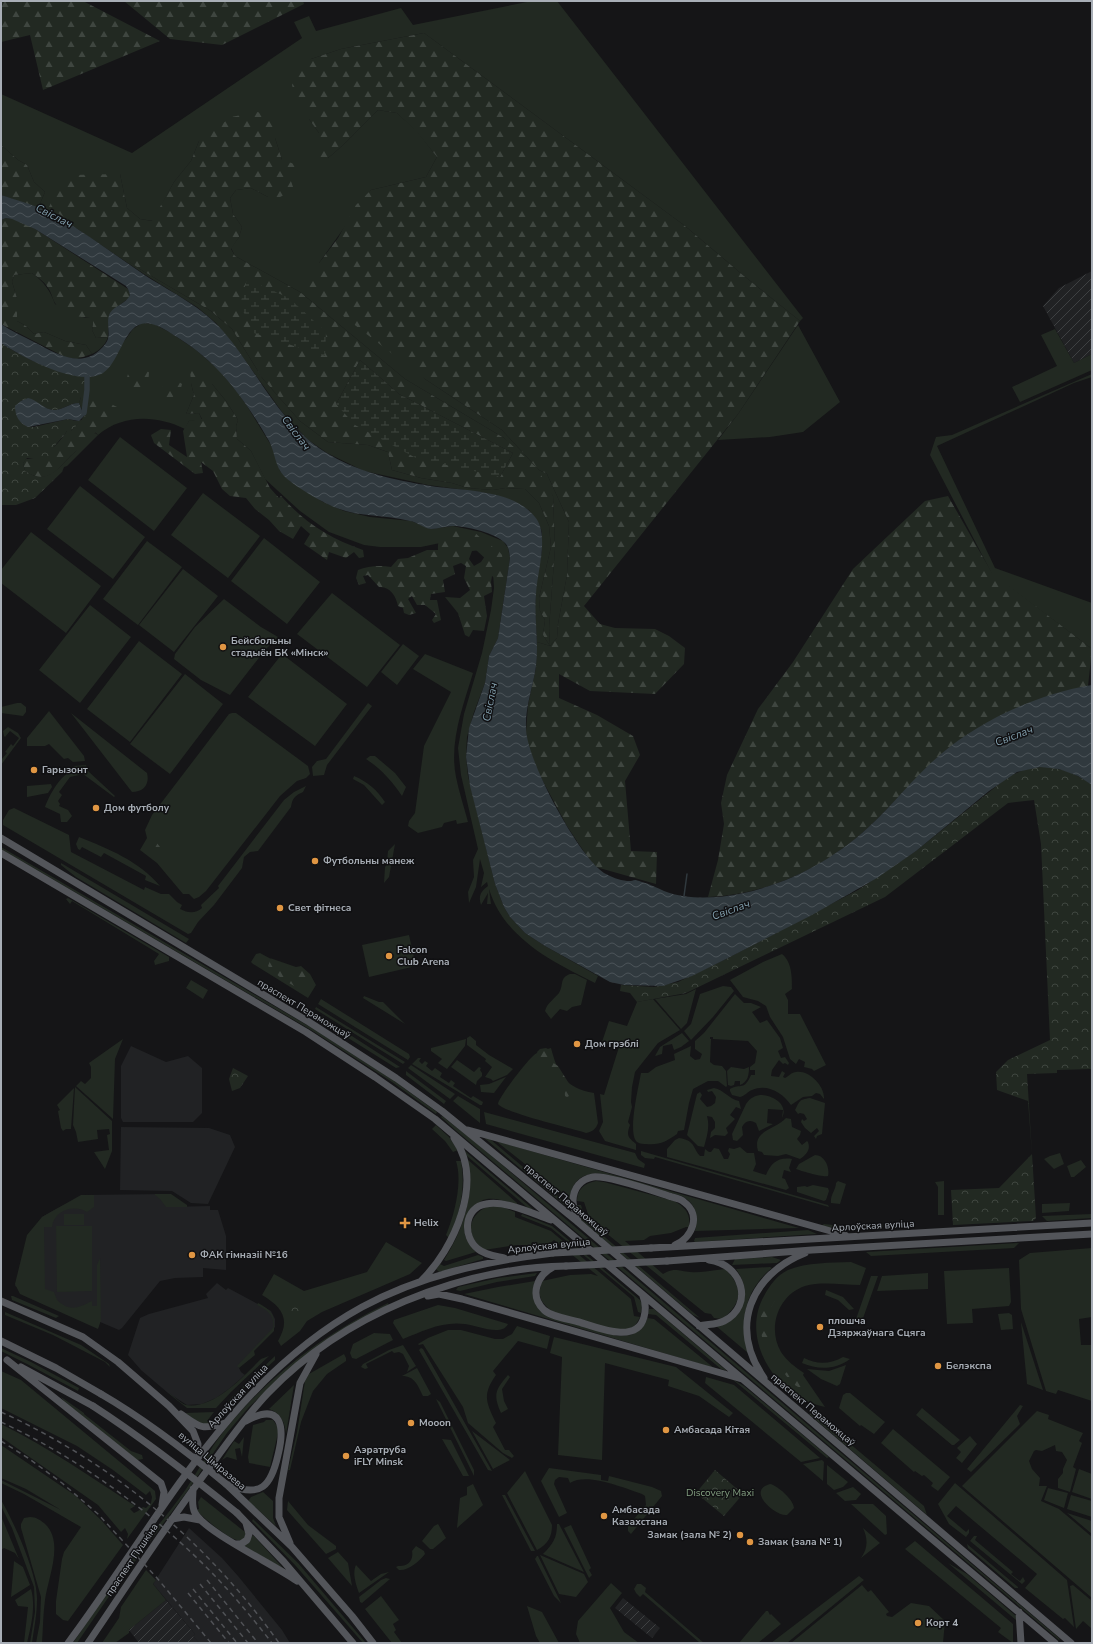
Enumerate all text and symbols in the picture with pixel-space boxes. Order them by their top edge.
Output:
water label: Свіслач [33,200,75,232]
water label: Свіслач [278,413,314,453]
place label: Бейсбольны стадыён БК «Мінск» [231,634,328,660]
marker: Бейсбольны стадыён БК «Мінск» [218,642,228,652]
water label: Свіслач [479,681,501,723]
water label: Свіслач [993,722,1035,750]
place label: Гарызонт [42,763,88,777]
marker: Гарызонт [29,765,39,775]
place label: Дом футболу [104,801,170,815]
marker: Дом футболу [91,803,101,813]
place label: Футбольны манеж [323,854,415,868]
marker: Футбольны манеж [310,856,320,866]
water label: Свіслач [710,896,752,924]
place label: Свет фітнеса [288,901,351,915]
marker: Свет фітнеса [275,903,285,913]
place label: Falcon Club Arena [397,943,450,969]
marker: Falcon Club Arena [384,951,394,961]
street label: праспект Пераможцаў [255,976,354,1043]
place label: Дом грэблі [585,1037,639,1051]
marker: Дом грэблі [572,1039,582,1049]
street label: праспект Пераможцаў [521,1160,612,1240]
place label: Helix [414,1216,439,1230]
marker: Helix [399,1217,411,1229]
street label: Арлоўская вуліца [831,1217,915,1235]
street label: Арлоўская вуліца [507,1235,591,1257]
place label: ФАК гімназіі №16 [200,1248,288,1262]
marker: ФАК гімназіі №16 [187,1250,197,1260]
place label: плошча Дзяржаўнага Сцяга [828,1314,926,1340]
marker: плошча Дзяржаўнага Сцяга [815,1322,825,1332]
place label: Белэкспа [946,1359,992,1373]
street label: Арлоўская вуліца [205,1361,271,1431]
marker: Белэкспа [933,1361,943,1371]
street label: праспект Пераможцаў [768,1370,859,1450]
place label: Mooon [419,1416,451,1430]
marker: Mooon [406,1418,416,1428]
place label: Амбасада Кітая [674,1423,750,1437]
marker: Амбасада Кітая [661,1425,671,1435]
street label: вуліца Ціміразева [175,1429,249,1493]
place label: Аэратруба iFLY Minsk [354,1443,406,1469]
marker: Аэратруба iFLY Minsk [341,1451,351,1461]
park label: Discovery Maxi [686,1486,754,1500]
place label: Амбасада Казахстана [612,1503,668,1529]
marker: Амбасада Казахстана [599,1511,609,1521]
street label: праспект Пушкіна [102,1521,162,1599]
place label: Замак (зала № 2) [647,1528,732,1542]
marker: Замак (зала № 2) [735,1530,745,1540]
place label: Замак (зала № 1) [758,1535,843,1549]
marker: Замак (зала № 1) [745,1537,755,1547]
place label: Корт 4 [926,1616,958,1630]
marker: Корт 4 [913,1618,923,1628]

